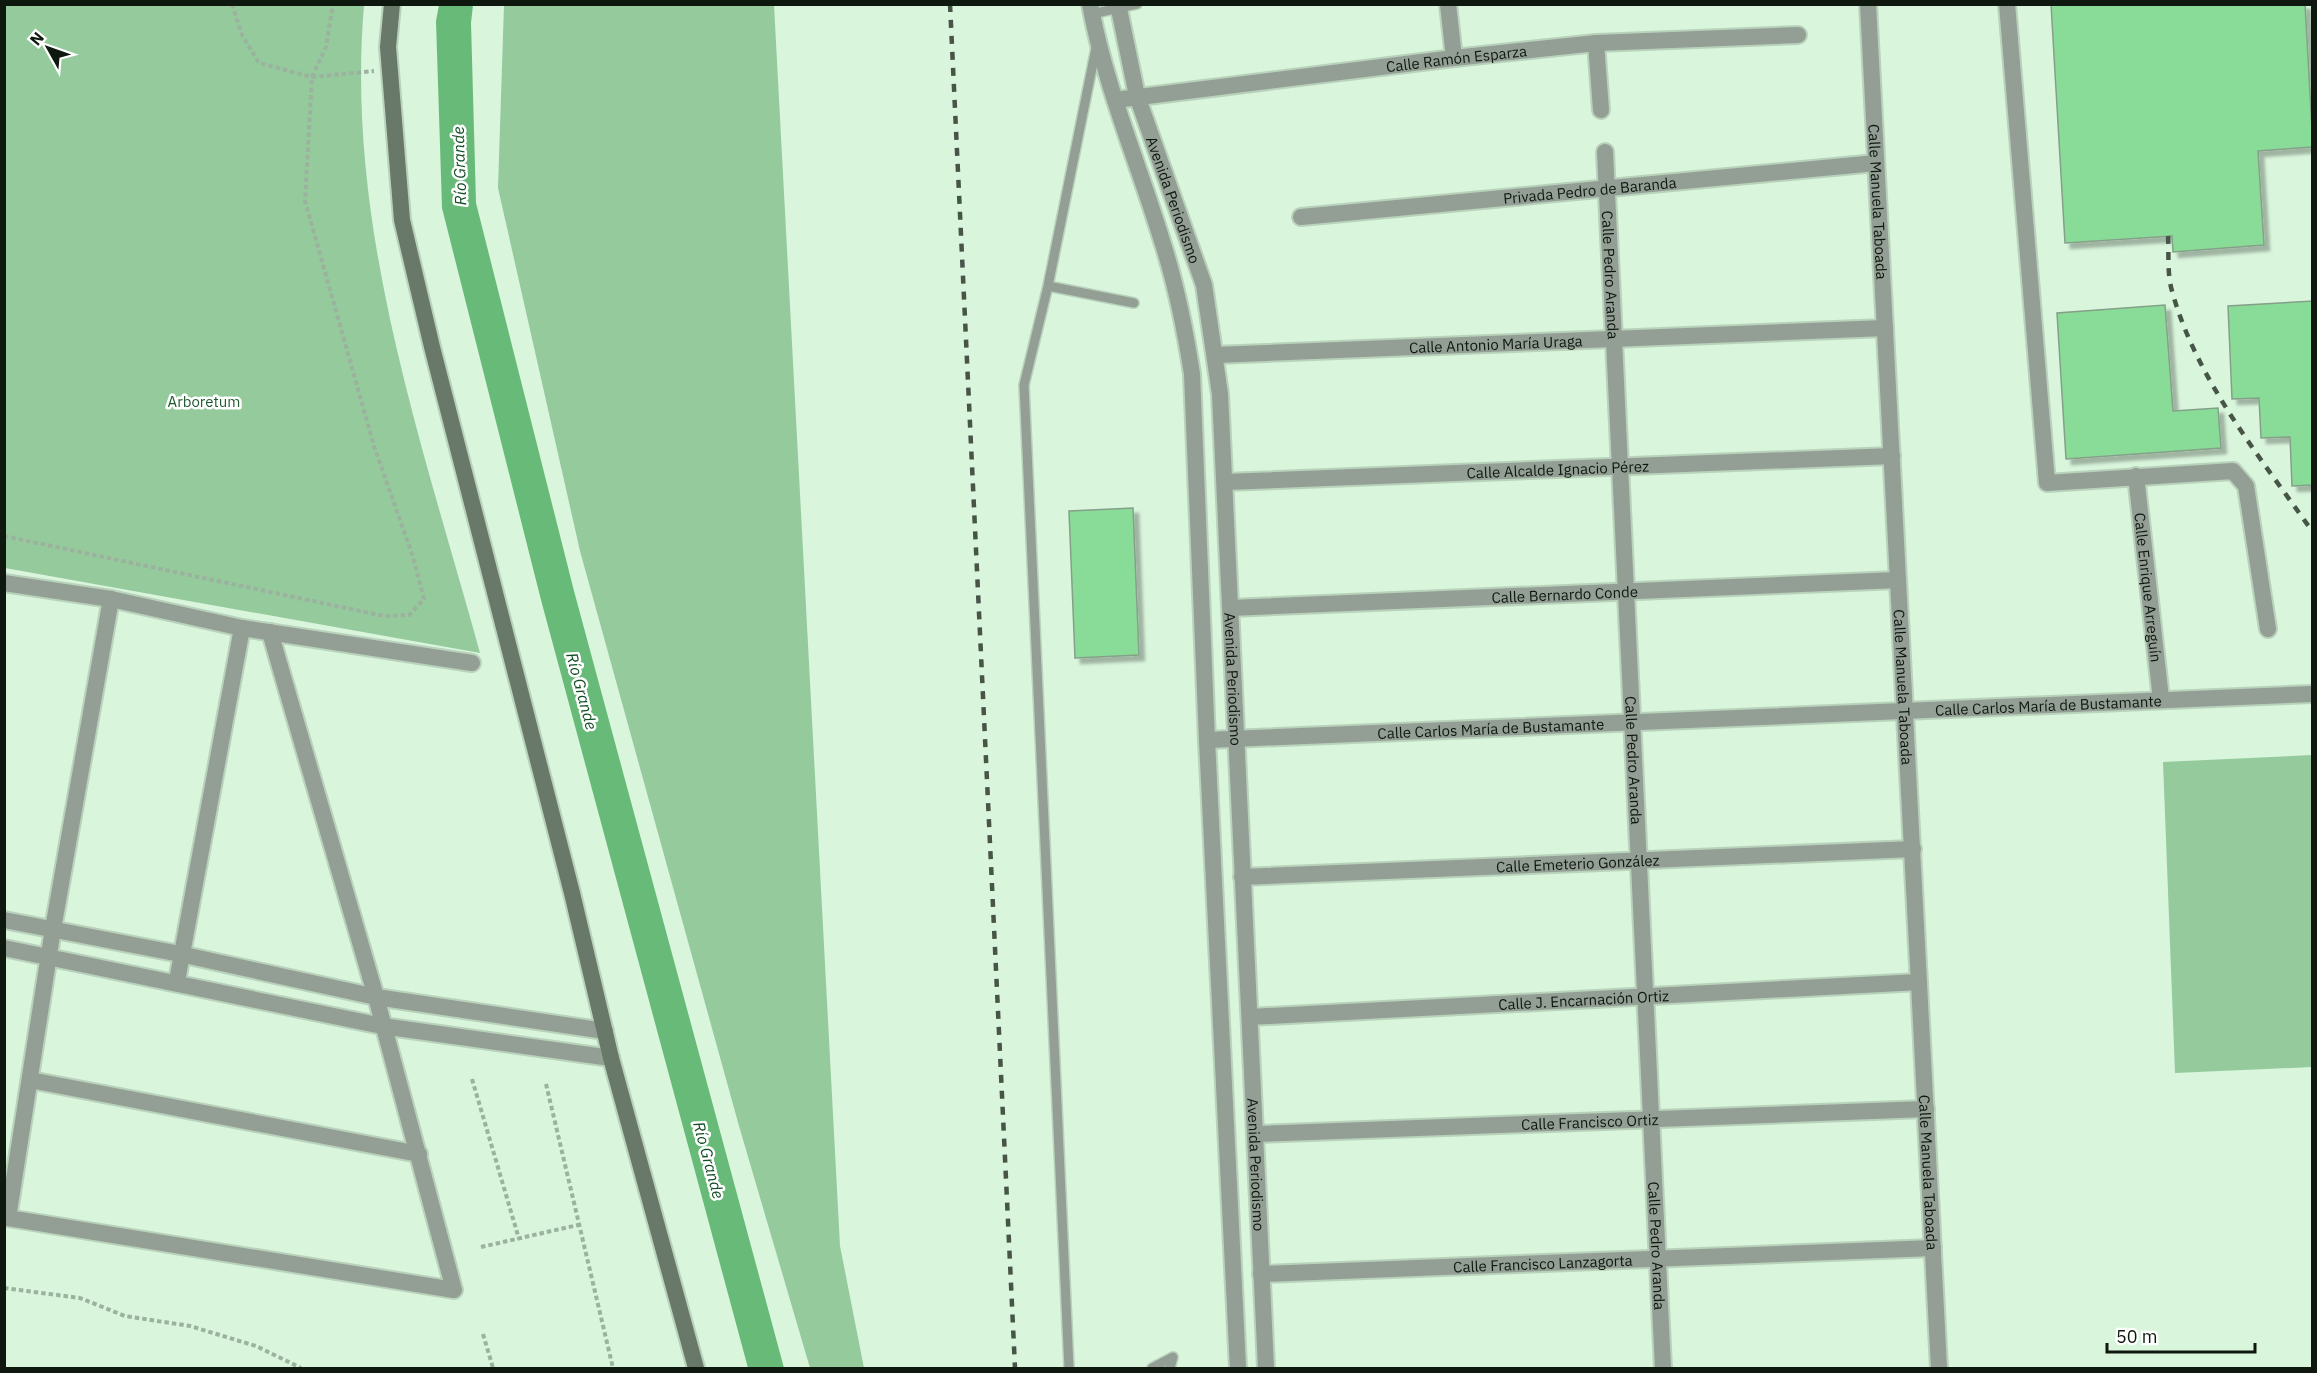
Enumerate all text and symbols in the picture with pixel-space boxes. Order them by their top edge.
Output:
north arrow [18,18,78,78]
text: N [25,27,48,49]
street label: Calle Ramón Esparza [1385,41,1528,76]
street label: Calle Manuela Taboada [1865,123,1892,280]
water label: Río Grande [448,126,470,206]
street label: Avenida Periodismo [1143,134,1205,266]
street label: Privada Pedro de Baranda [1502,172,1677,207]
street label: Calle Pedro Aranda [1598,210,1623,340]
street label: Calle Antonio María Uraga [1409,331,1583,357]
park label: Arboretum [168,392,240,411]
street label: Calle Alcalde Ignacio Pérez [1466,456,1649,482]
street label: Calle Enrique Arreguín [2131,512,2166,663]
street label: Calle Bernardo Conde [1491,581,1638,607]
street label: Calle Manuela Taboada [1890,609,1917,765]
street label: Avenida Periodismo [1221,612,1246,746]
water label: Río Grande [562,650,602,732]
street label: Calle Carlos María de Bustamante [1934,691,2162,719]
street label: Calle Pedro Aranda [1621,696,1647,825]
street label: Calle Carlos María de Bustamante [1377,714,1605,742]
street label: Calle Emeterio González [1496,850,1660,876]
street label: Calle J. Encarnación Ortiz [1498,986,1670,1014]
street label: Calle Manuela Taboada [1915,1094,1942,1251]
street label: Avenida Periodismo [1244,1097,1269,1232]
street label: Calle Francisco Ortiz [1521,1109,1659,1134]
water label: Río Grande [689,1119,729,1201]
street label: Calle Pedro Aranda [1645,1181,1670,1311]
street label: Calle Francisco Lanzagorta [1453,1250,1633,1276]
scale bar [2107,1316,2256,1354]
text: 50 m [2116,1325,2158,1348]

